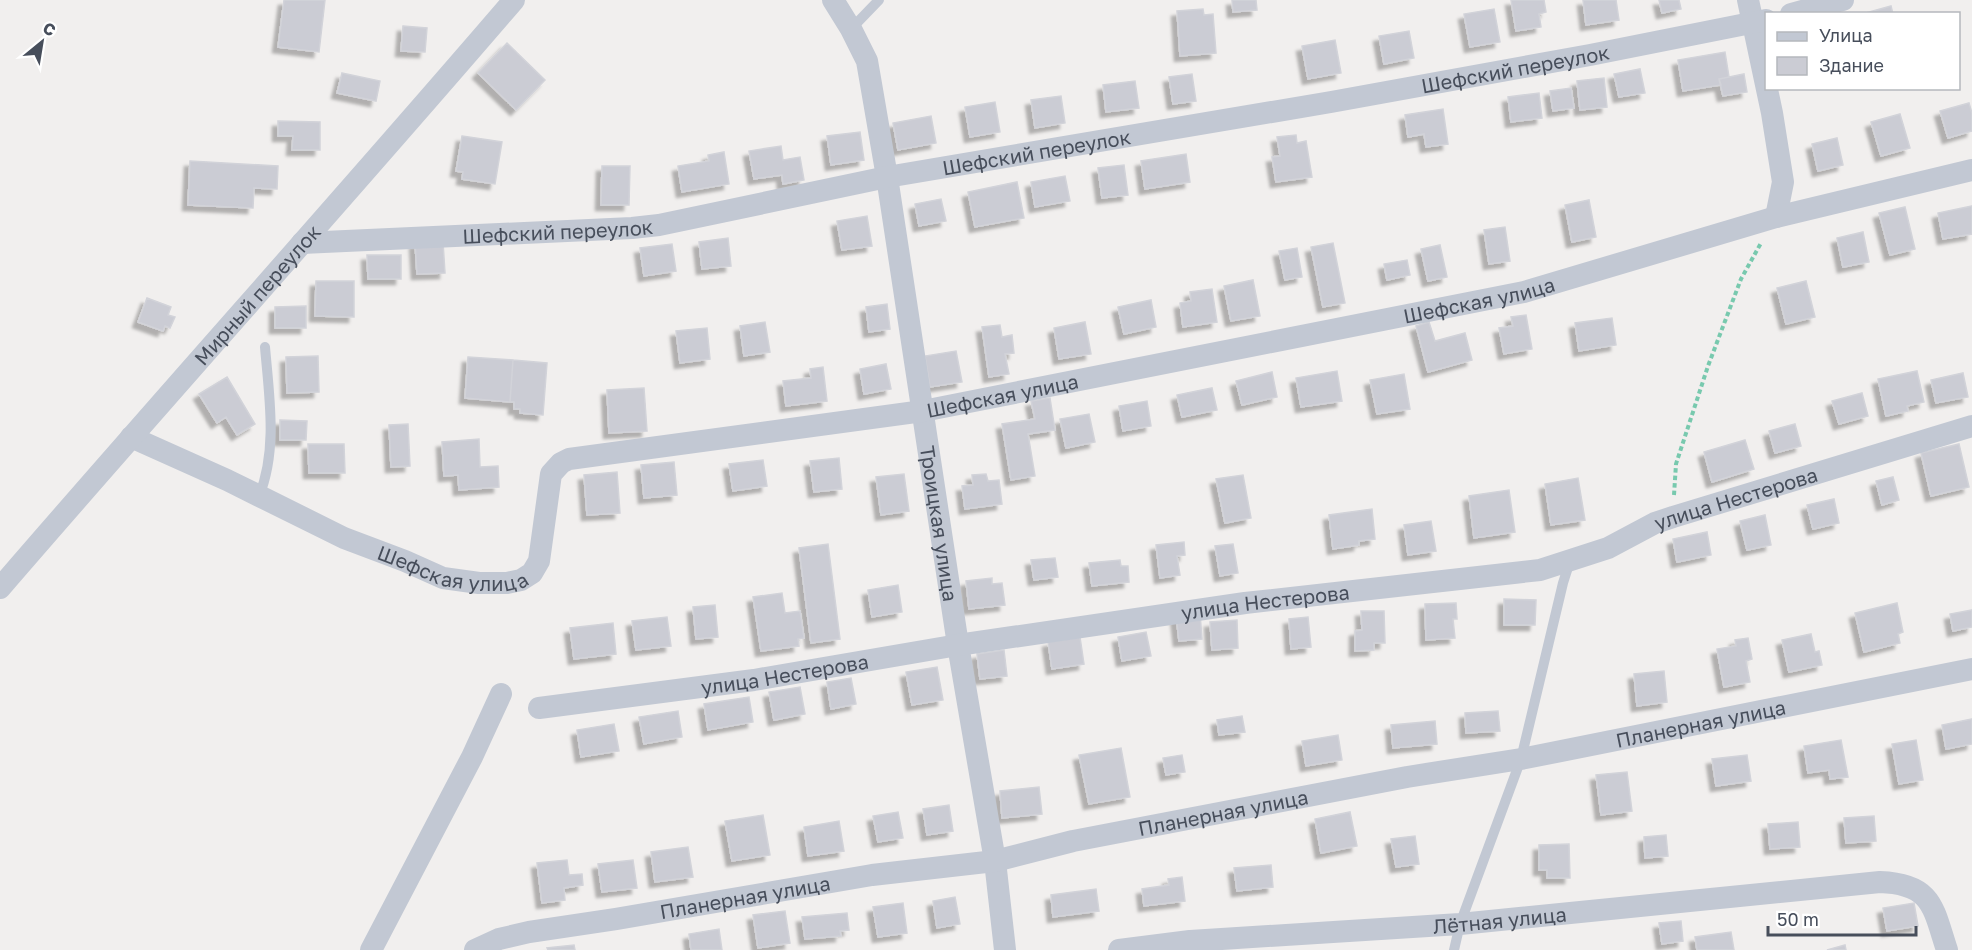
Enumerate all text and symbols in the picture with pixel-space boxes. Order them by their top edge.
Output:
north arrow [12,12,72,72]
legend [1765,12,1960,90]
text: С [40,18,59,41]
text: Улица [1819,24,1873,46]
street label: Шефский переулок [1419,39,1611,97]
text: Здание [1819,54,1884,76]
street label: Шефский переулок [940,124,1132,179]
street label: Шефский переулок [462,214,654,248]
street label: Мирный переулок [189,219,325,370]
street label: Шефская улица [1401,272,1558,328]
street label: Шефская улица [924,369,1080,422]
street label: Троицкая улица [916,444,963,603]
street label: улица Нестерова [1651,462,1820,534]
street label: Шефская улица [374,540,532,596]
street label: улица Нестерова [1179,579,1351,624]
street label: улица Нестерова [699,649,870,699]
street label: Планерная улица [1614,694,1788,752]
street label: Планерная улица [1136,784,1310,840]
street label: Планерная улица [658,870,832,923]
scale bar [1768,899,1916,937]
street label: Лётная улица [1432,901,1568,938]
text: 50 m [1777,908,1819,930]

